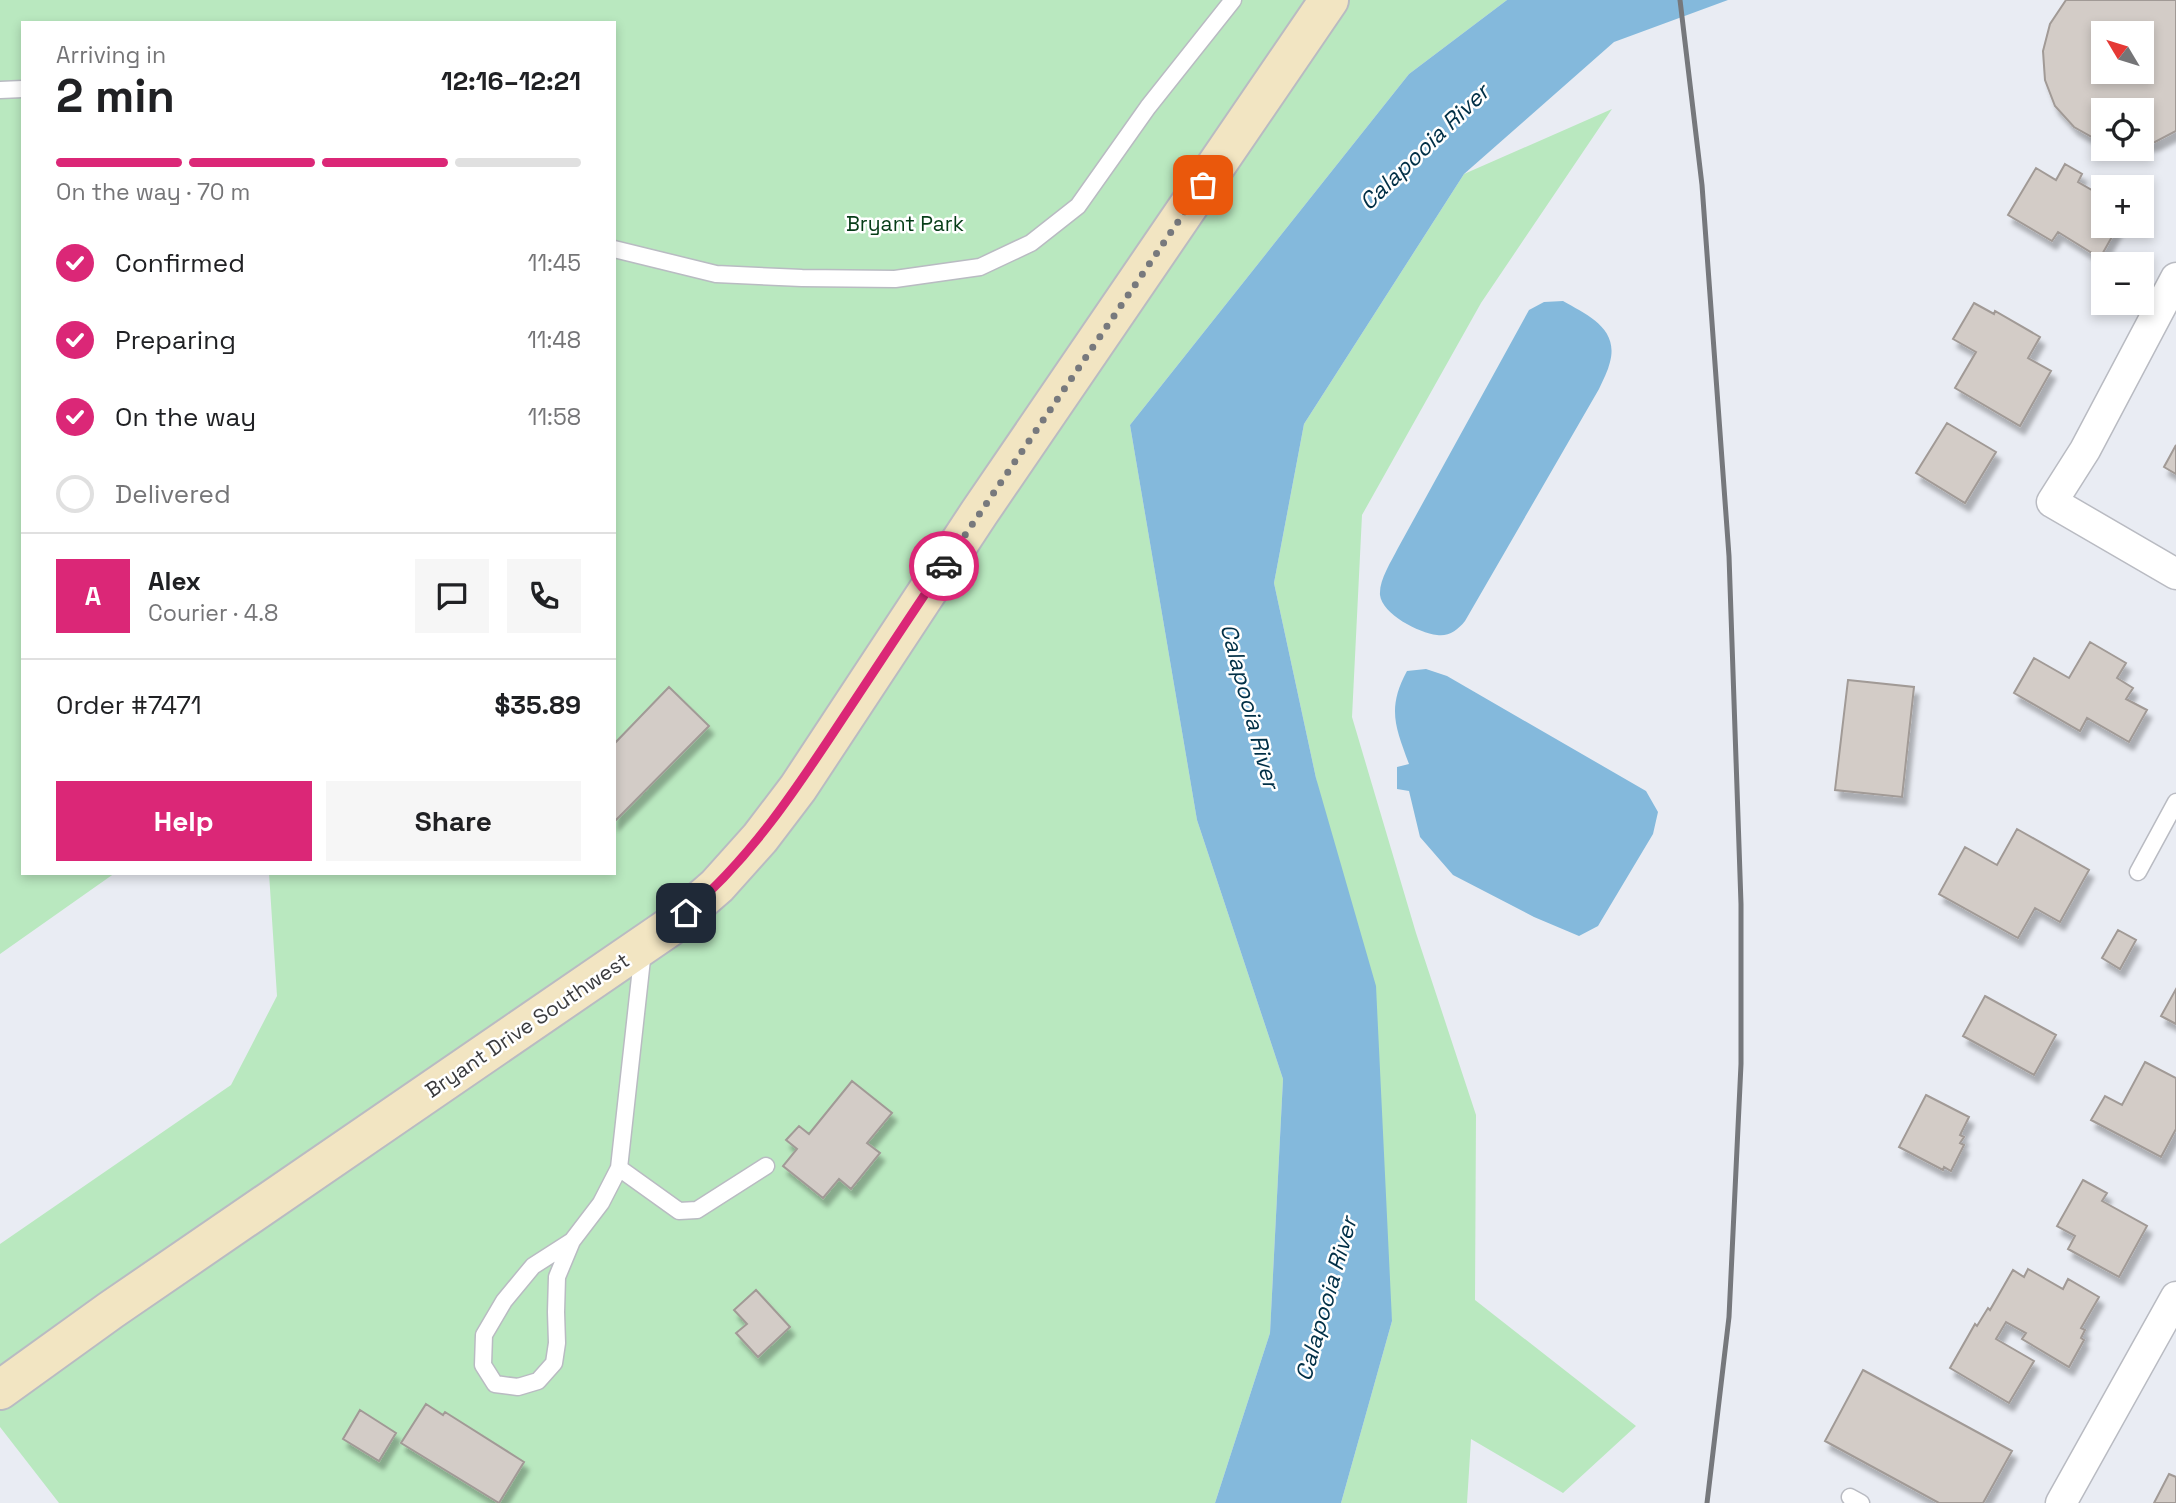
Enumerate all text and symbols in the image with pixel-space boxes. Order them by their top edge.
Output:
north arrow [2091,21,2154,84]
map controls [2091,21,2154,315]
text: Arriving in [56,40,166,70]
text: 12:16–12:21 [441,64,581,98]
text: 2 min [56,67,175,125]
water label: Calapooia River [1353,76,1497,217]
button: locate [2091,98,2154,161]
pin [1173,155,1233,215]
icon: bag [1184,166,1222,204]
button: + [2091,175,2154,238]
text: On the way · 70 m [56,177,250,207]
park label: Bryant Park [846,210,964,237]
icon: check [56,244,94,282]
text: Confirmed [115,246,245,280]
text: 11:45 [528,248,581,278]
button: − [2091,252,2154,315]
icon: check [56,321,94,359]
text: Preparing [115,323,236,357]
text: 11:48 [527,325,581,355]
icon: check [56,398,94,436]
text: On the way [115,400,256,434]
text: 11:58 [528,402,581,432]
text: Delivered [115,477,231,511]
courier [909,531,979,601]
icon: car [925,547,963,585]
button: chat [415,559,489,633]
button: phone [507,559,581,633]
text: Alex [148,564,201,598]
text: A [85,579,101,613]
text: Courier · 4.8 [148,598,278,628]
water label: Calapooia River [1214,620,1287,794]
text: Order #7471 [56,688,202,722]
text: $35.89 [494,688,581,722]
button: Help [56,781,312,861]
button: Share [326,781,581,861]
pin [656,883,716,943]
icon: home [667,894,705,932]
street label: Bryant Drive Southwest [420,947,634,1103]
water label: Calapooia River [1288,1211,1364,1384]

